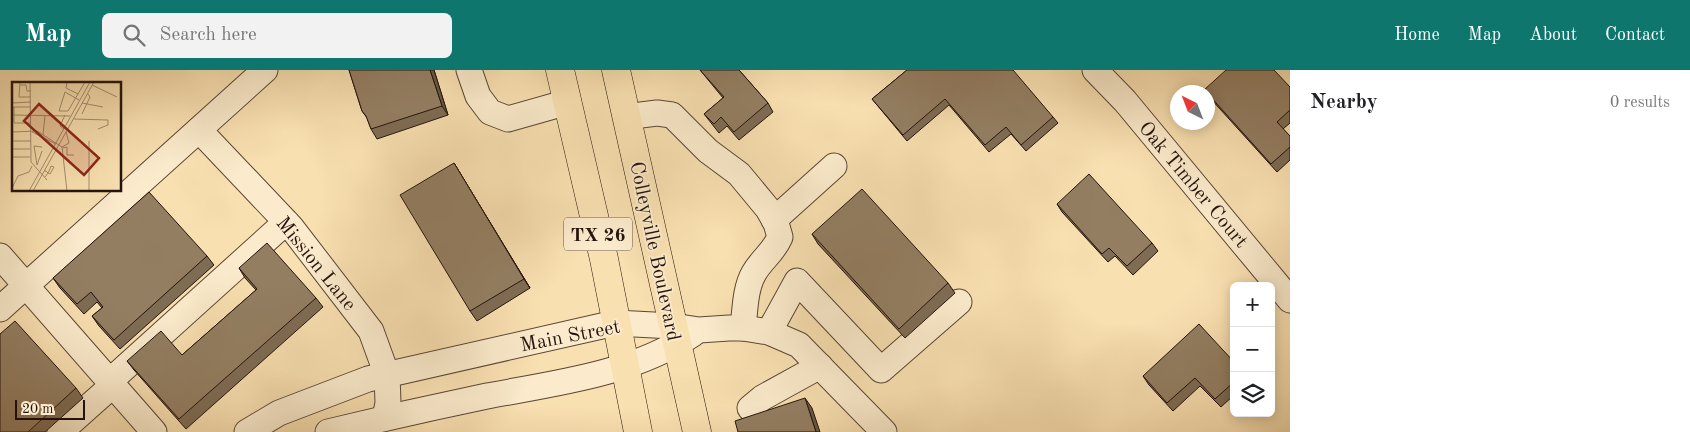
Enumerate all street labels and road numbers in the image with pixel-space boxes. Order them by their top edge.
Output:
street label: Oak Timber Court [1134,118,1251,252]
street label: Colleyville Boulevard [625,160,683,343]
street label: Mission Lane [272,213,359,315]
road number: TX 26 [564,217,632,250]
street label: Main Street [519,317,622,356]

